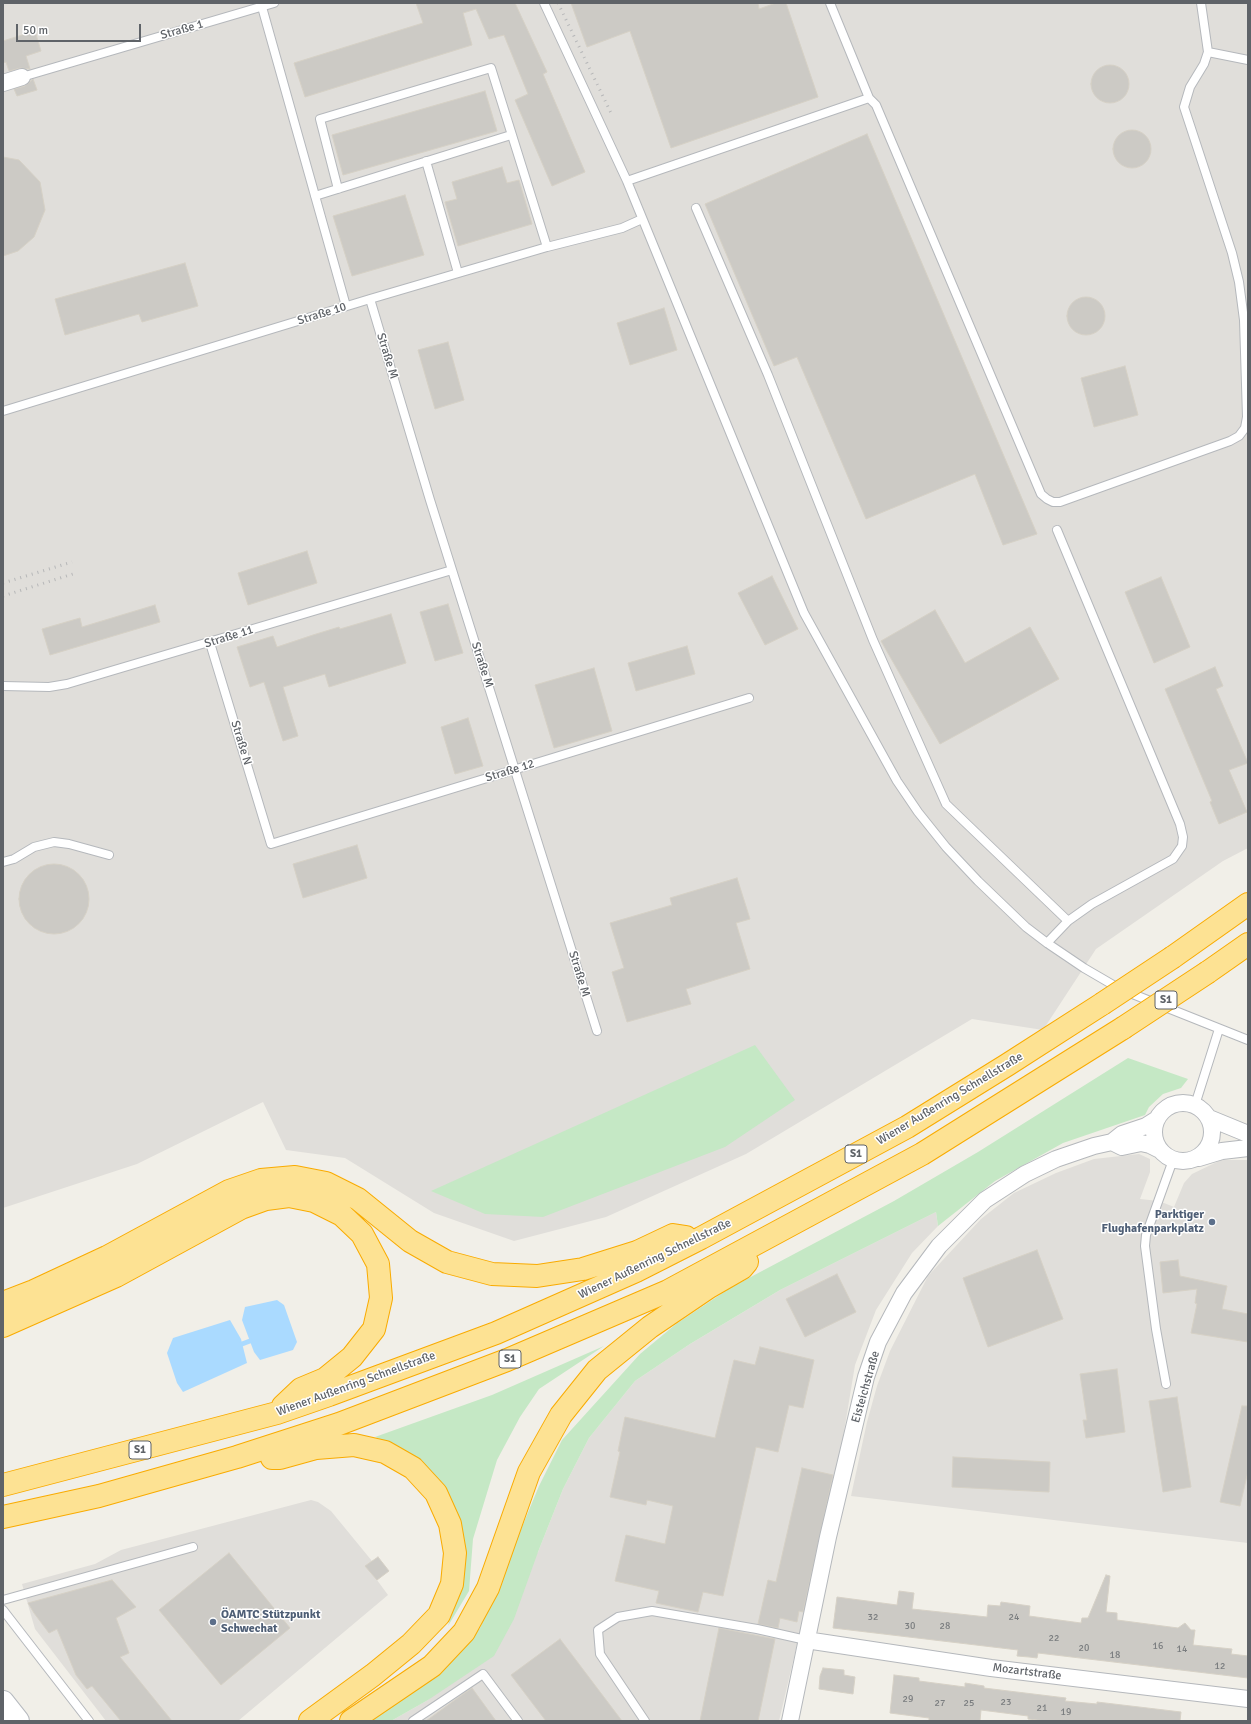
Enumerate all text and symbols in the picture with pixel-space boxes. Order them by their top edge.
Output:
scale bar [18,16,143,42]
street label: Straße 1 [159,17,205,43]
text: 50 m [23,23,48,38]
street label: Straße 10 [296,300,348,328]
street label: Straße M [373,331,401,381]
street label: Straße 11 [203,623,255,651]
street label: Straße M [468,640,496,690]
street label: Straße N [227,719,255,767]
street label: Straße 12 [484,757,536,785]
street label: Straße M [565,949,593,999]
road number: S1 [1155,991,1177,1009]
street label: Wiener Außenring Schnellstraße [874,1050,1026,1148]
road number: S1 [845,1145,867,1163]
place label: Parktiger Flughafenparkplatz [1101,1208,1204,1236]
street label: Wiener Außenring Schnellstraße [576,1216,734,1302]
marker: Parktiger Flughafenparkplatz [1207,1217,1217,1227]
street label: Wiener Außenring Schnellstraße [275,1348,437,1420]
street label: Eisteichstraße [849,1349,883,1425]
road number: S1 [499,1350,521,1368]
road number: S1 [129,1441,151,1459]
place label: ÖAMTC Stützpunkt Schwechat [221,1608,320,1636]
house number: 32 [868,1611,878,1623]
house number: 24 [1009,1611,1019,1623]
marker: ÖAMTC Stützpunkt Schwechat [208,1617,218,1627]
house number: 30 [905,1620,915,1632]
house number: 28 [940,1620,950,1632]
house number: 22 [1049,1632,1059,1644]
house number: 16 [1153,1640,1163,1652]
house number: 20 [1079,1642,1089,1654]
house number: 14 [1177,1643,1187,1655]
house number: 18 [1110,1649,1120,1661]
house number: 12 [1215,1660,1225,1672]
street label: Mozartstraße [992,1661,1062,1683]
house number: 29 [903,1693,913,1705]
house number: 23 [1001,1696,1011,1708]
house number: 27 [935,1697,945,1709]
house number: 25 [964,1697,974,1709]
house number: 21 [1037,1702,1047,1714]
house number: 19 [1061,1706,1071,1718]

